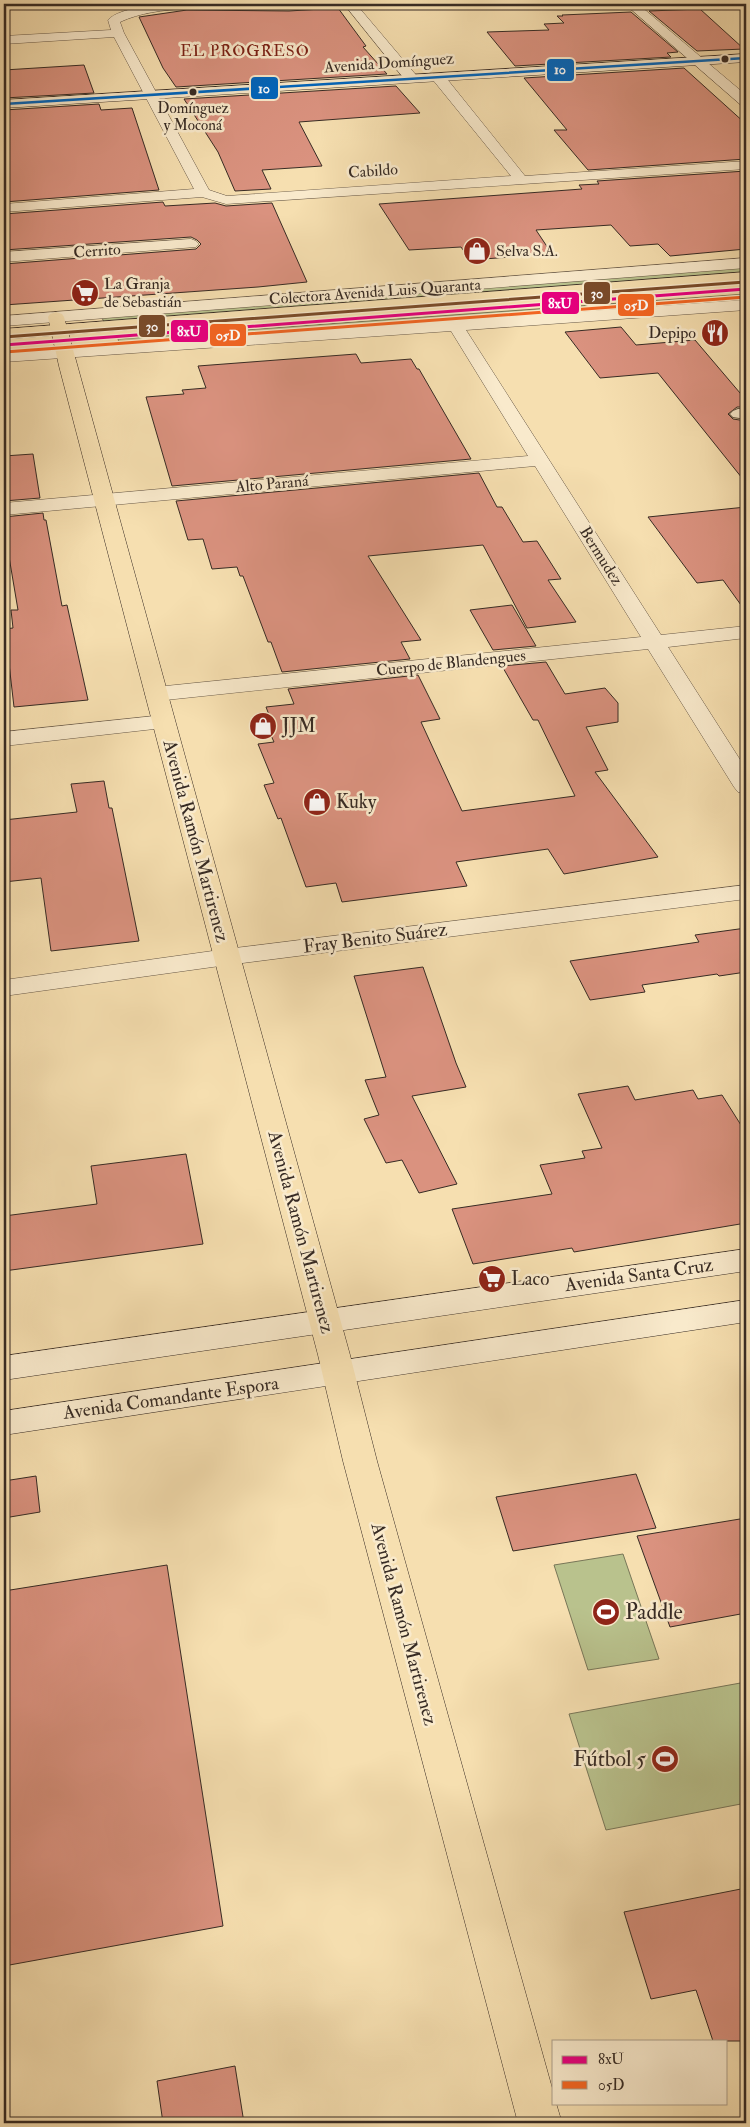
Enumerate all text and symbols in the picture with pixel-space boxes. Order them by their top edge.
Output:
district label: EL PROGRESO [180,41,310,61]
street label: Avenida Domínguez [323,48,455,78]
unlabelled marker [720,54,730,64]
line badge: 10 [546,58,575,82]
text: 10 [554,61,566,78]
line badge: 10 [250,76,279,100]
text: 10 [258,80,270,97]
marker: Domínguez y Moconá [188,87,198,97]
place label: Domínguez y Moconá [157,99,229,135]
street label: Cabildo [347,159,399,183]
shop icon: Selva S.A. [462,236,492,266]
street label: Cerrito [73,239,122,263]
place label: Selva S.A. [496,241,558,261]
place label: La Granja de Sebastián [104,274,182,312]
street label: Colectora Avenida Luis Quaranta [268,275,482,309]
supermarket icon: La Granja de Sebastián [70,278,100,308]
line badge: 30 [583,281,611,305]
text: 30 [591,285,603,302]
line badge: 8xU [541,291,580,315]
line badge: 05D [617,293,655,317]
text: 8xU [548,295,572,312]
text: 05D [624,297,648,314]
line badge: 30 [138,314,166,338]
text: 30 [146,318,158,335]
restaurant icon: Depipo [700,318,730,348]
line badge: 8xU [170,319,209,343]
text: 8xU [177,323,201,340]
line badge: 05D [209,323,247,347]
place label: Depipo [648,323,696,344]
text: 05D [216,327,240,344]
street label: Alto Paraná [234,471,310,497]
street label: Bermudez [575,523,627,589]
street label: Cuerpo de Blandengues [375,645,527,682]
shop icon: JJM [248,711,278,741]
place label: JJM [281,714,316,738]
street label: Avenida Ramón Martirenez [157,736,235,945]
shop icon: Kuky [302,787,332,817]
place label: Kuky [336,790,377,814]
street label: Fray Benito Suárez [301,917,449,959]
street label: Avenida Ramón Martirenez [262,1127,340,1336]
street label: Avenida Santa Cruz [562,1253,715,1297]
supermarket icon: Laco [477,1264,507,1294]
place label: Laco [511,1267,549,1291]
street label: Avenida Comandante Espora [61,1371,281,1426]
street label: Avenida Ramón Martirenez [365,1519,443,1728]
sports icon: Paddle [591,1597,621,1627]
place label: Paddle [625,1598,683,1626]
sports icon: Fútbol 5 [650,1744,680,1774]
place label: Fútbol 5 [573,1745,646,1773]
legend [552,2040,728,2104]
text: 8xU [598,2050,624,2069]
text: 05D [598,2076,625,2095]

